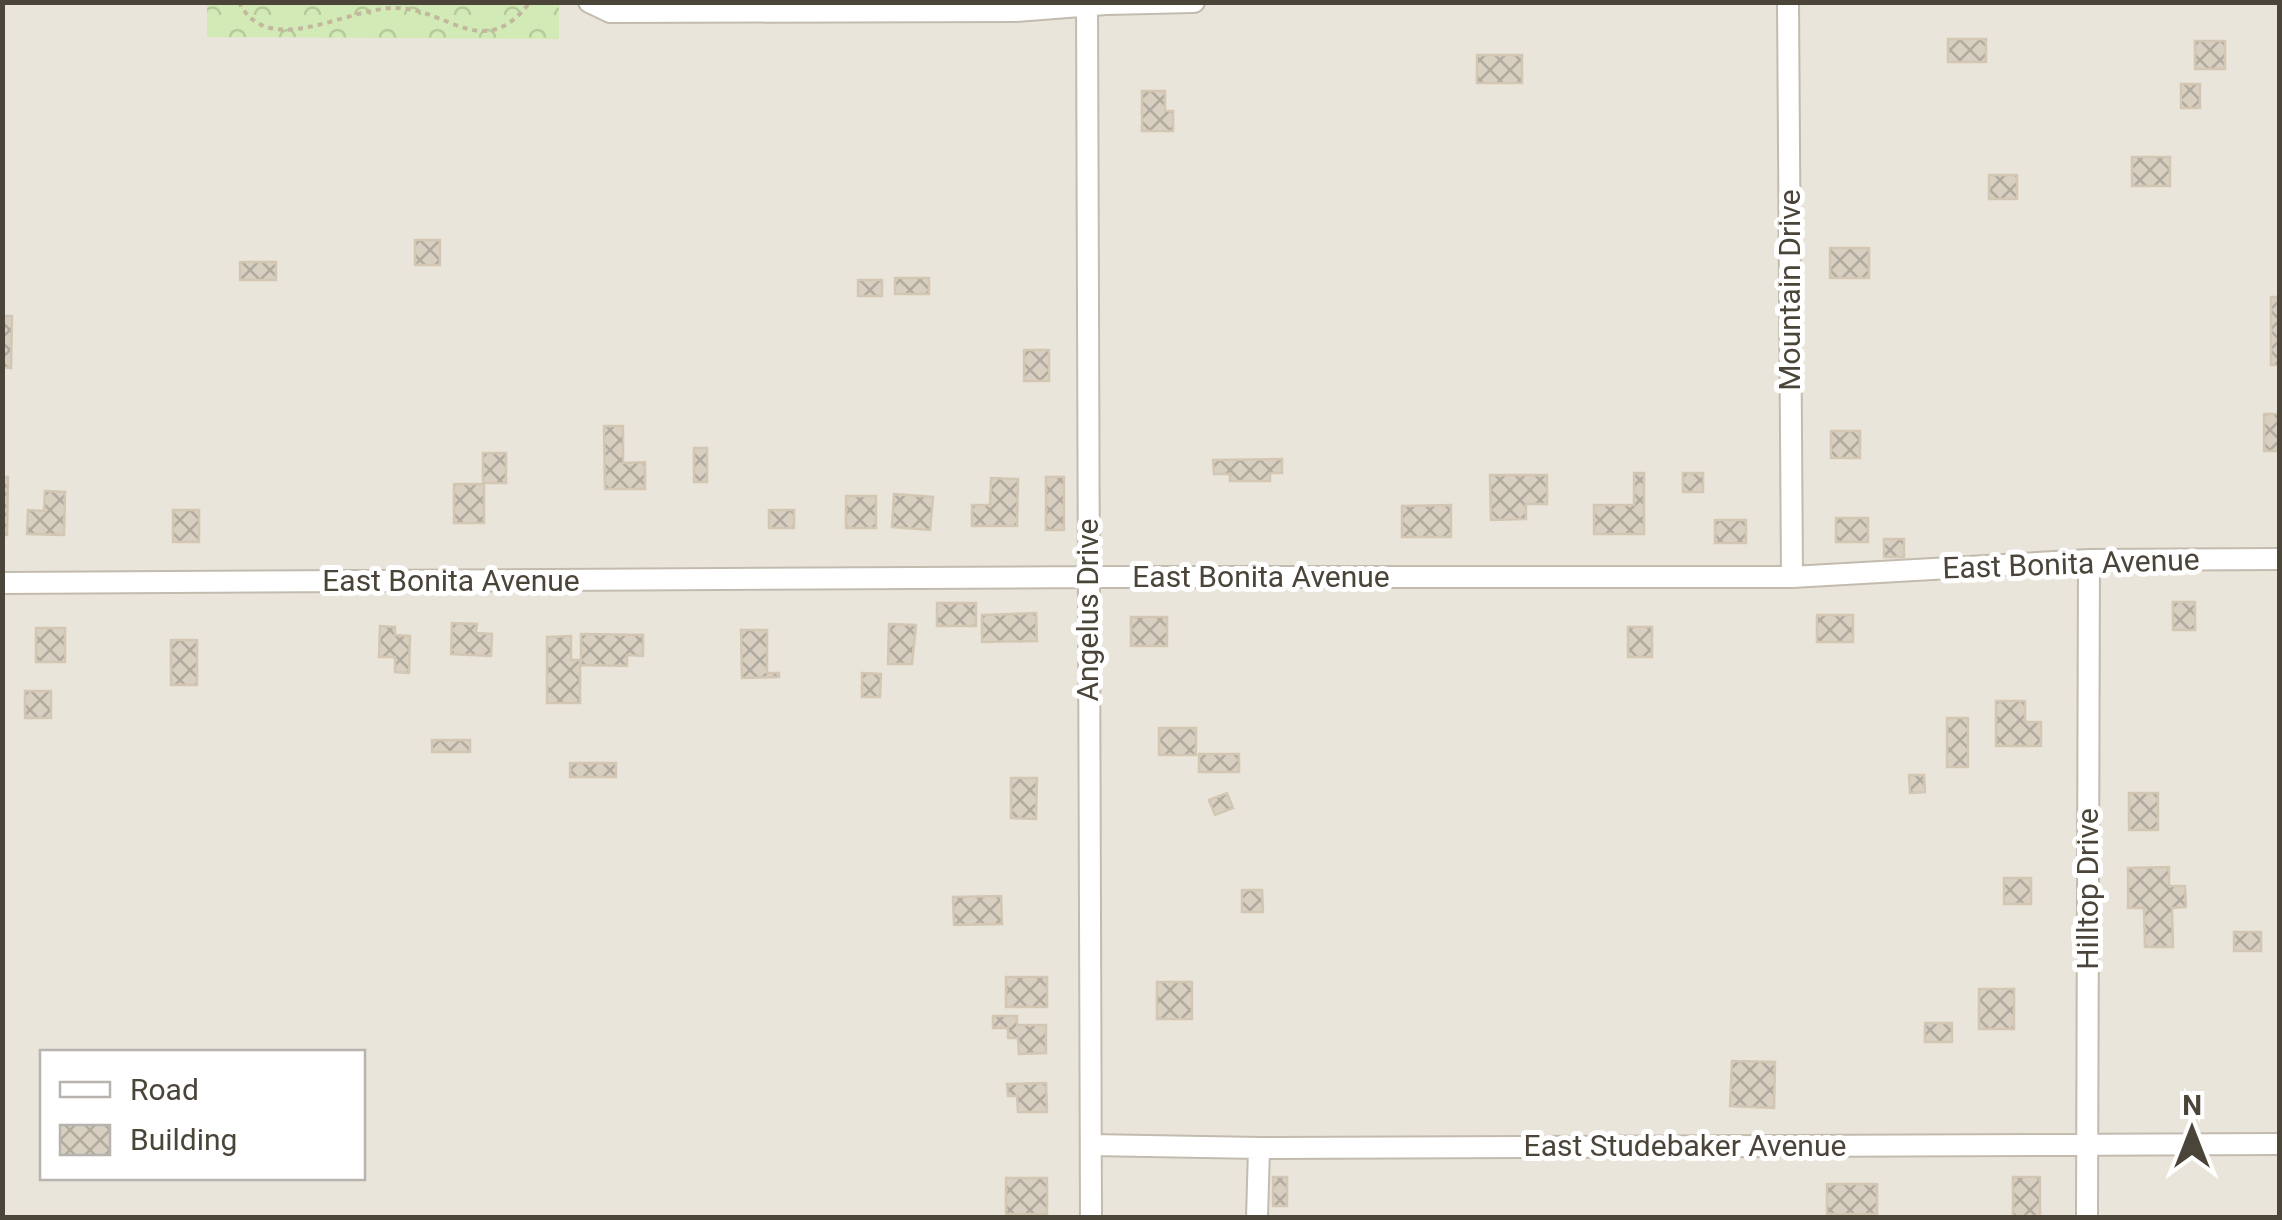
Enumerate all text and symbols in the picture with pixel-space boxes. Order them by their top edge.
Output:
street label: Mountain Drive [1772,189,1807,391]
street label: Angelus Drive [1070,518,1105,702]
street label: East Bonita Avenue [1942,542,2200,585]
street label: East Bonita Avenue [1132,559,1390,594]
street label: East Bonita Avenue [322,563,580,598]
street label: Hilltop Drive [2070,808,2105,970]
legend [40,1050,365,1180]
text: Road [130,1072,199,1107]
north arrow [2142,1080,2242,1180]
text: N [2182,1089,2202,1122]
text: Building [130,1122,237,1157]
street label: East Studebaker Avenue [1524,1128,1846,1163]

